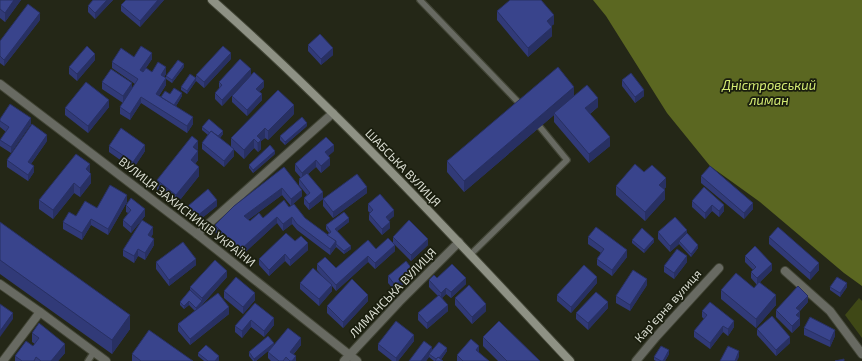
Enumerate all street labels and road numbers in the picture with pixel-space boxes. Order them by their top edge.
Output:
street label: ШАБСЬКА ВУЛИЦЯ [363,126,444,209]
street label: ВУЛИЦЯ ЗАХИСНИКІВ УКРАЇНИ [117,154,259,269]
street label: ЛИМАНСЬКА ВУЛИЦЯ [346,245,439,340]
street label: Карʼєрна вулиця [631,266,704,345]

